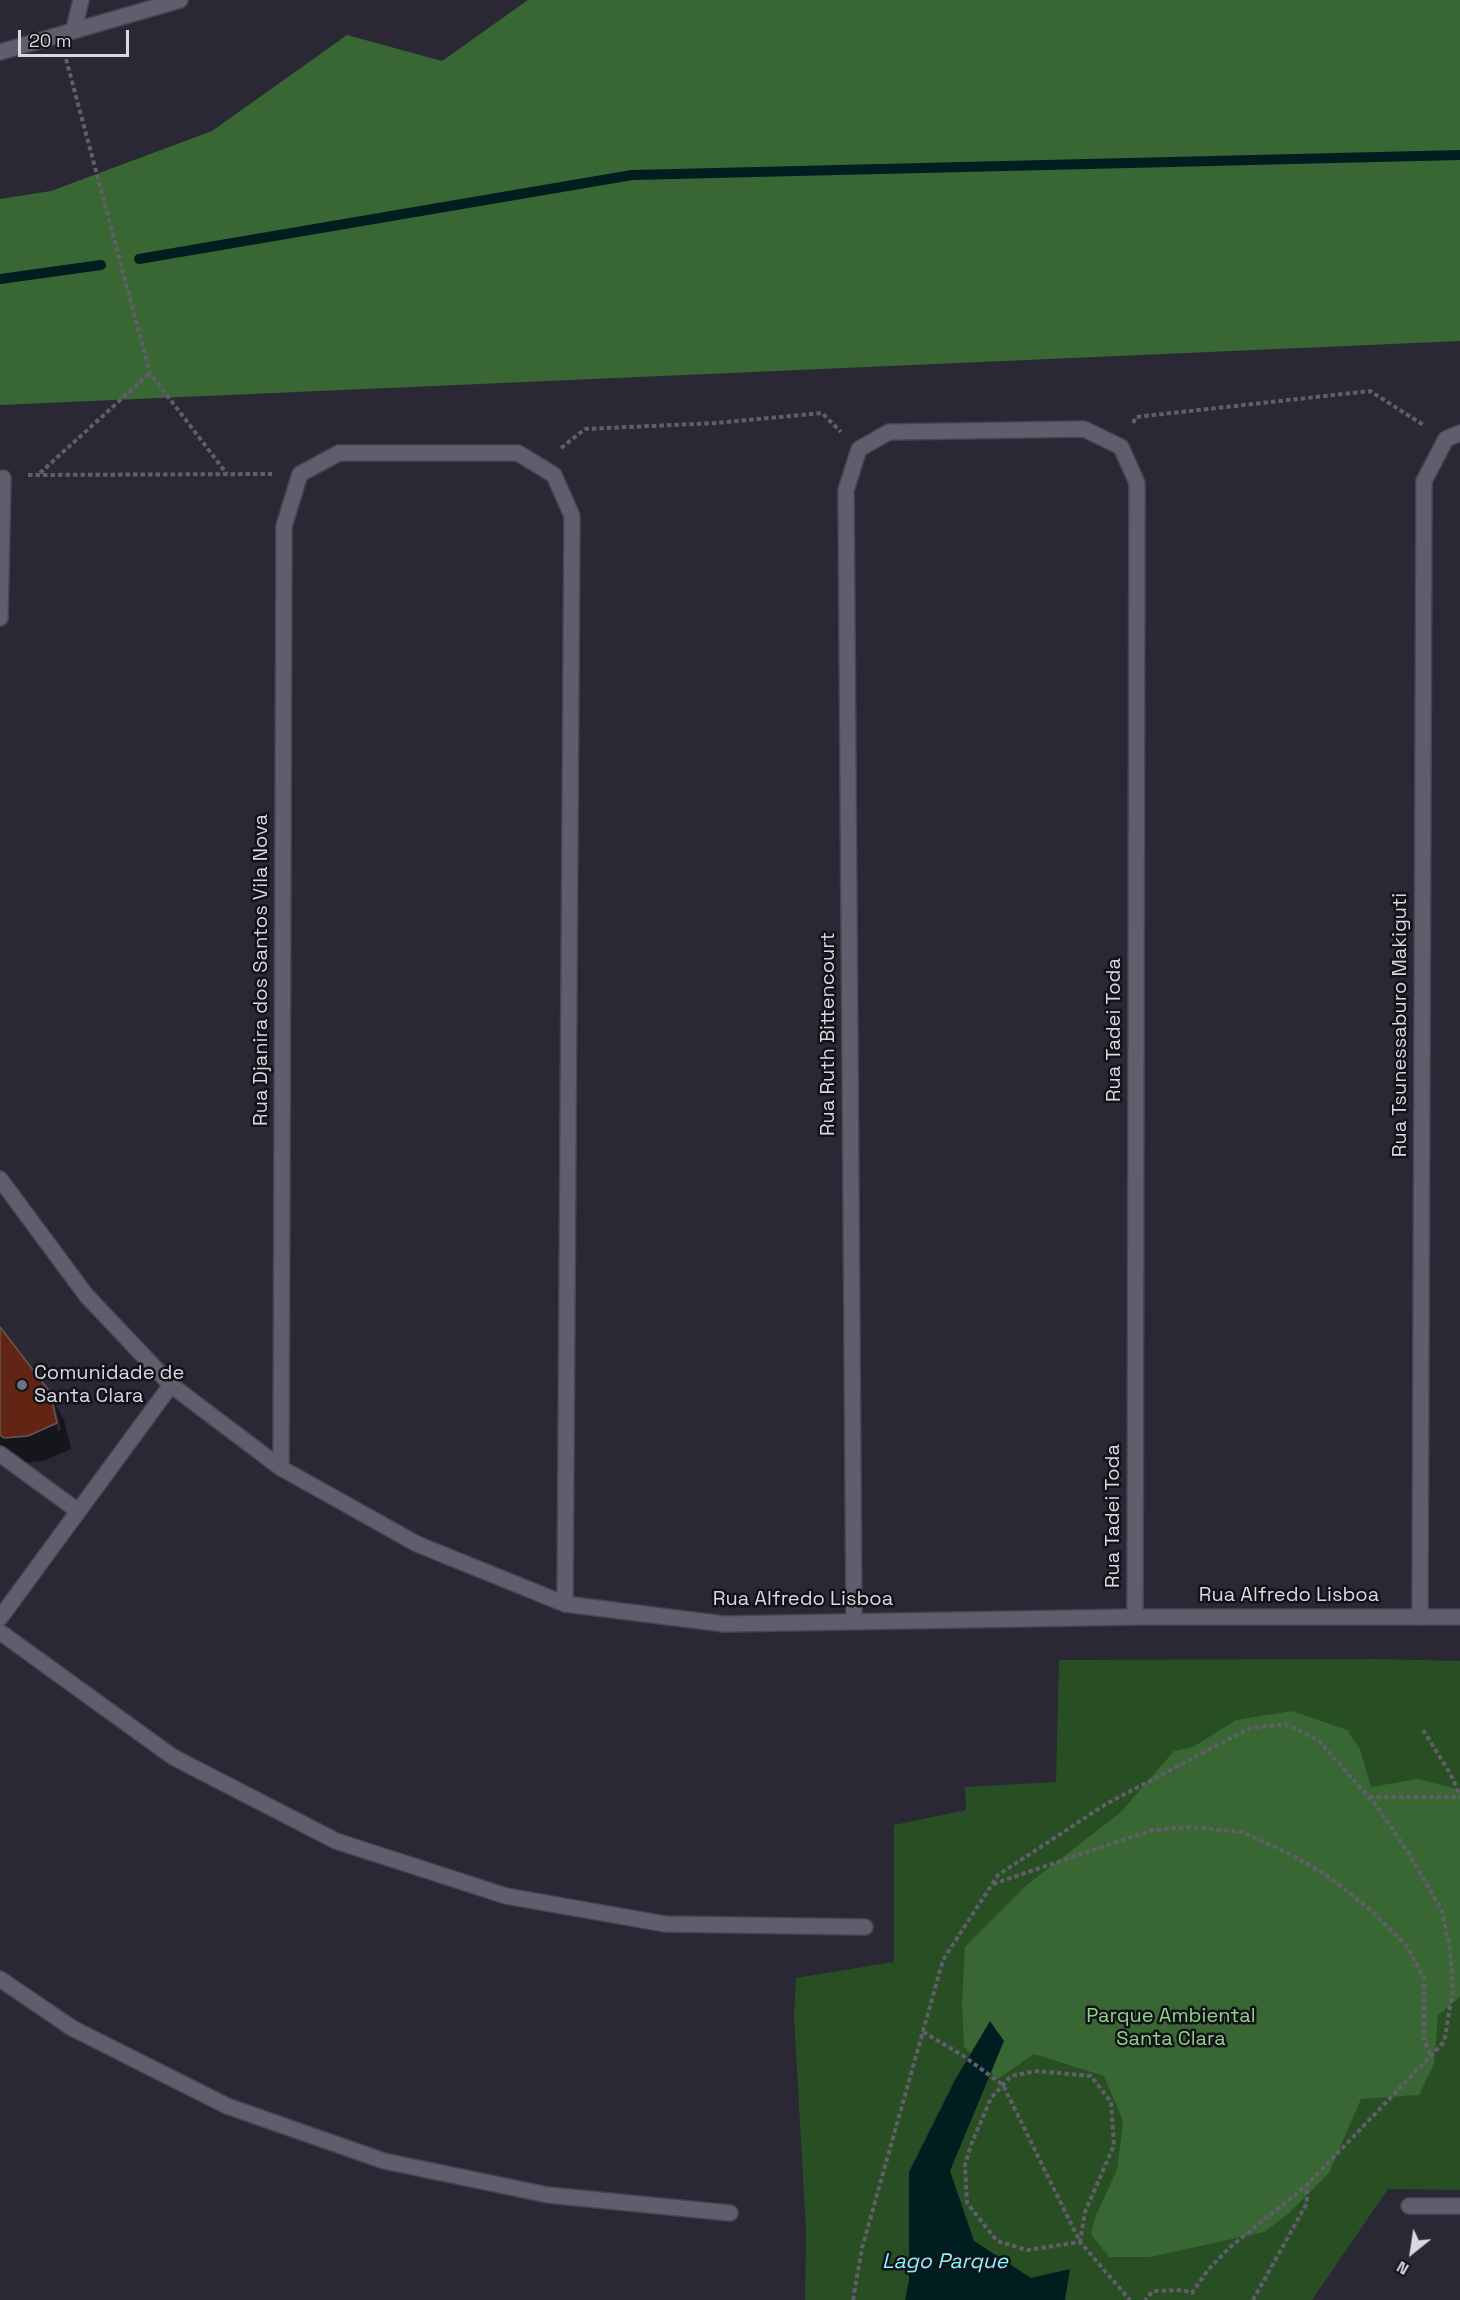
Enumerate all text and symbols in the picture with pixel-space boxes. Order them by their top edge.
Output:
scale bar [21,18,132,56]
text: 20 m [29,29,72,52]
street label: Rua Djanira dos Santos Vila Nova [250,814,274,1126]
street label: Rua Tsunessaburo Makiguti [1389,893,1413,1157]
street label: Rua Ruth Bittencourt [817,932,841,1136]
street label: Rua Tadei Toda [1103,958,1127,1102]
place label: Comunidade de Santa Clara [34,1362,184,1409]
marker: Comunidade de Santa Clara [15,1378,29,1392]
street label: Rua Tadei Toda [1102,1444,1126,1588]
street label: Rua Alfredo Lisboa [1199,1584,1379,1608]
street label: Rua Alfredo Lisboa [713,1588,893,1612]
park label: Parque Ambiental Santa Clara [1086,2005,1256,2052]
north arrow [1382,2222,1442,2282]
water label: Lago Parque [882,2249,1008,2275]
text: N [1393,2256,1413,2280]

